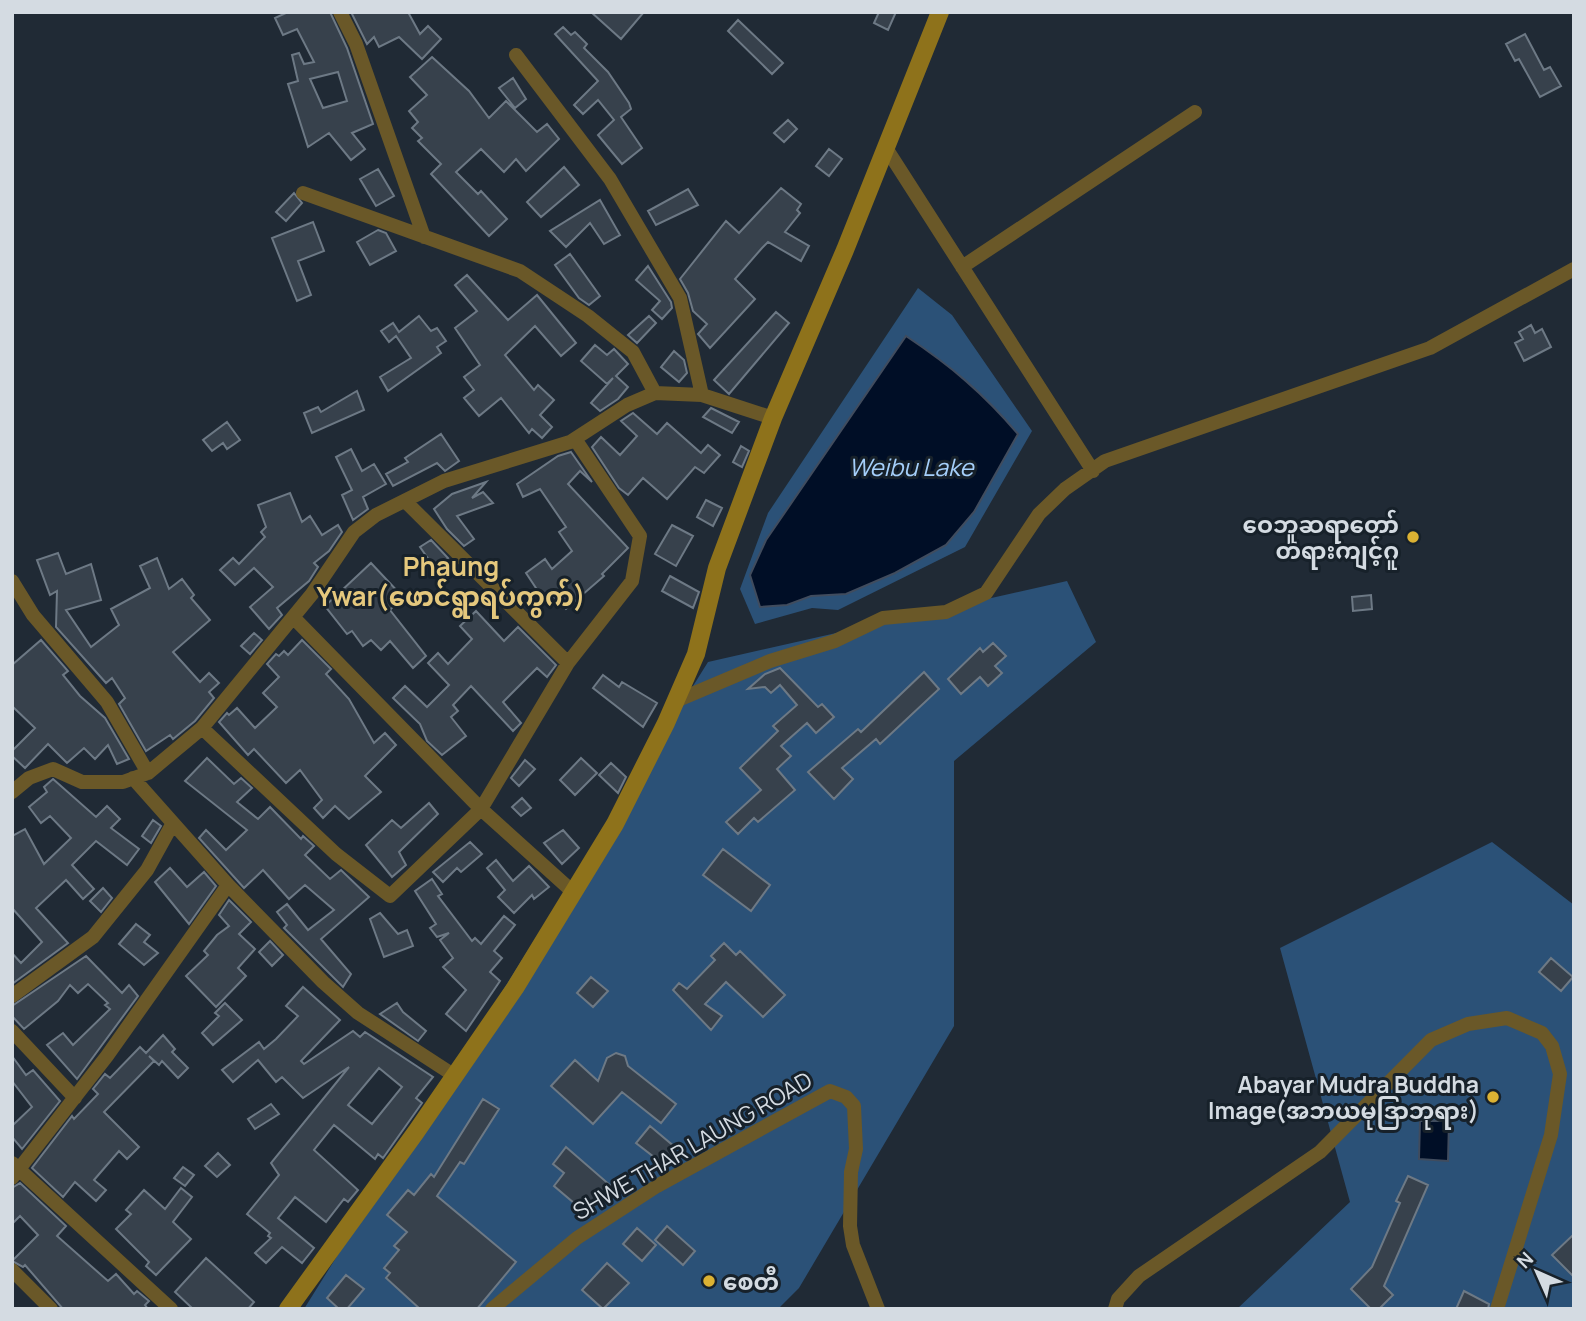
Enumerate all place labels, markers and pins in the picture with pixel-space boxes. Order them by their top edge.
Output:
place label: ဝေဘူဆရာတော် တရားကျင့်ဂူ [1242,508,1399,571]
marker: ဝေဘူဆရာတော် တရားကျင့်ဂူ [1405,529,1421,545]
place label: Abayar Mudra Buddha Image(အဘယမုဒြာဘုရား) [1208,1068,1479,1130]
marker: Abayar Mudra Buddha Image(အဘယမုဒြာဘုရား) [1485,1089,1501,1105]
place label: စေတီ [723,1265,779,1297]
marker: စေတီ [701,1273,717,1289]

